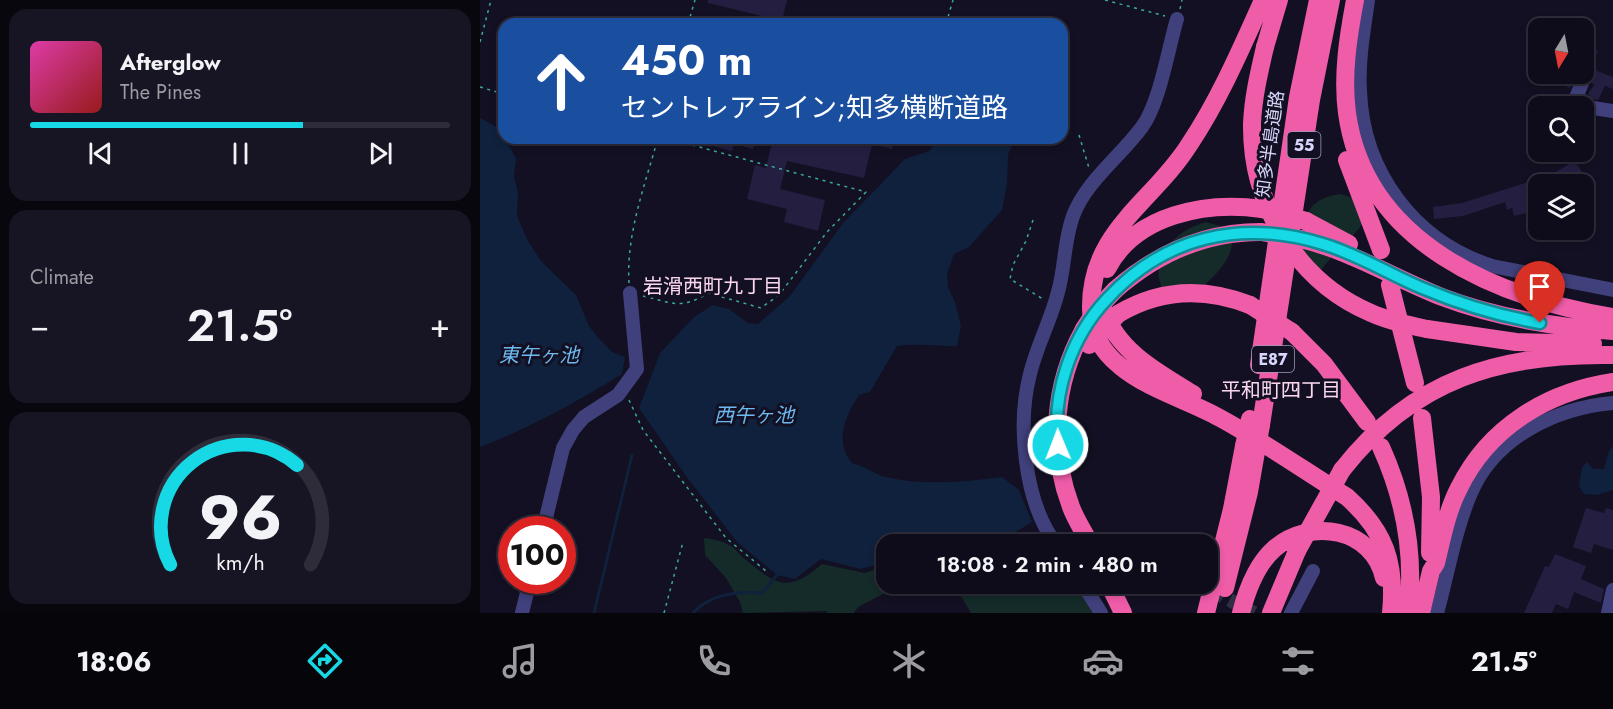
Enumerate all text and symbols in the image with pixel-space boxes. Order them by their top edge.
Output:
north arrow [1528,18,1594,84]
map controls [1528,18,1594,240]
text: 450 m [621,30,752,91]
icon: ahead [522,42,600,120]
text: Afterglow [120,46,221,78]
text: The Pines [120,78,201,107]
text: セントレアライン;知多横断道路 [621,88,1008,127]
street label: 知多半島道路 [1250,89,1290,199]
button: search [1528,96,1594,162]
road number: 55 [1288,132,1320,158]
icon: previous [84,137,117,170]
icon: pause [224,137,257,170]
icon: next [364,137,397,170]
button: layers [1528,174,1594,240]
pin [1514,261,1565,323]
text: Climate [30,263,94,292]
icon: arrive [1523,270,1556,303]
district label: 岩滑西町九丁目 [643,272,783,301]
text: 21.5° [187,293,292,358]
text: − [30,302,49,349]
text: + [430,302,450,349]
water label: 東午ヶ池 [499,341,581,370]
road number: E87 [1252,346,1294,372]
district label: 平和町四丁目 [1221,376,1341,405]
water label: 西午ヶ池 [714,401,796,430]
position arrow [1026,413,1090,477]
text: 96 [198,472,282,562]
speed limit sign: 100 [498,516,576,594]
text: km/h [216,547,264,578]
text: 18:08 · 2 min · 480 m [936,548,1158,580]
icon: directions [304,640,346,682]
icon: music [499,640,541,682]
icon: phone [693,640,735,682]
icon: climate [888,640,930,682]
icon: car [1082,640,1124,682]
icon: filters [1277,640,1319,682]
text: 18:06 [76,642,152,681]
text: 21.5° [1471,642,1537,681]

